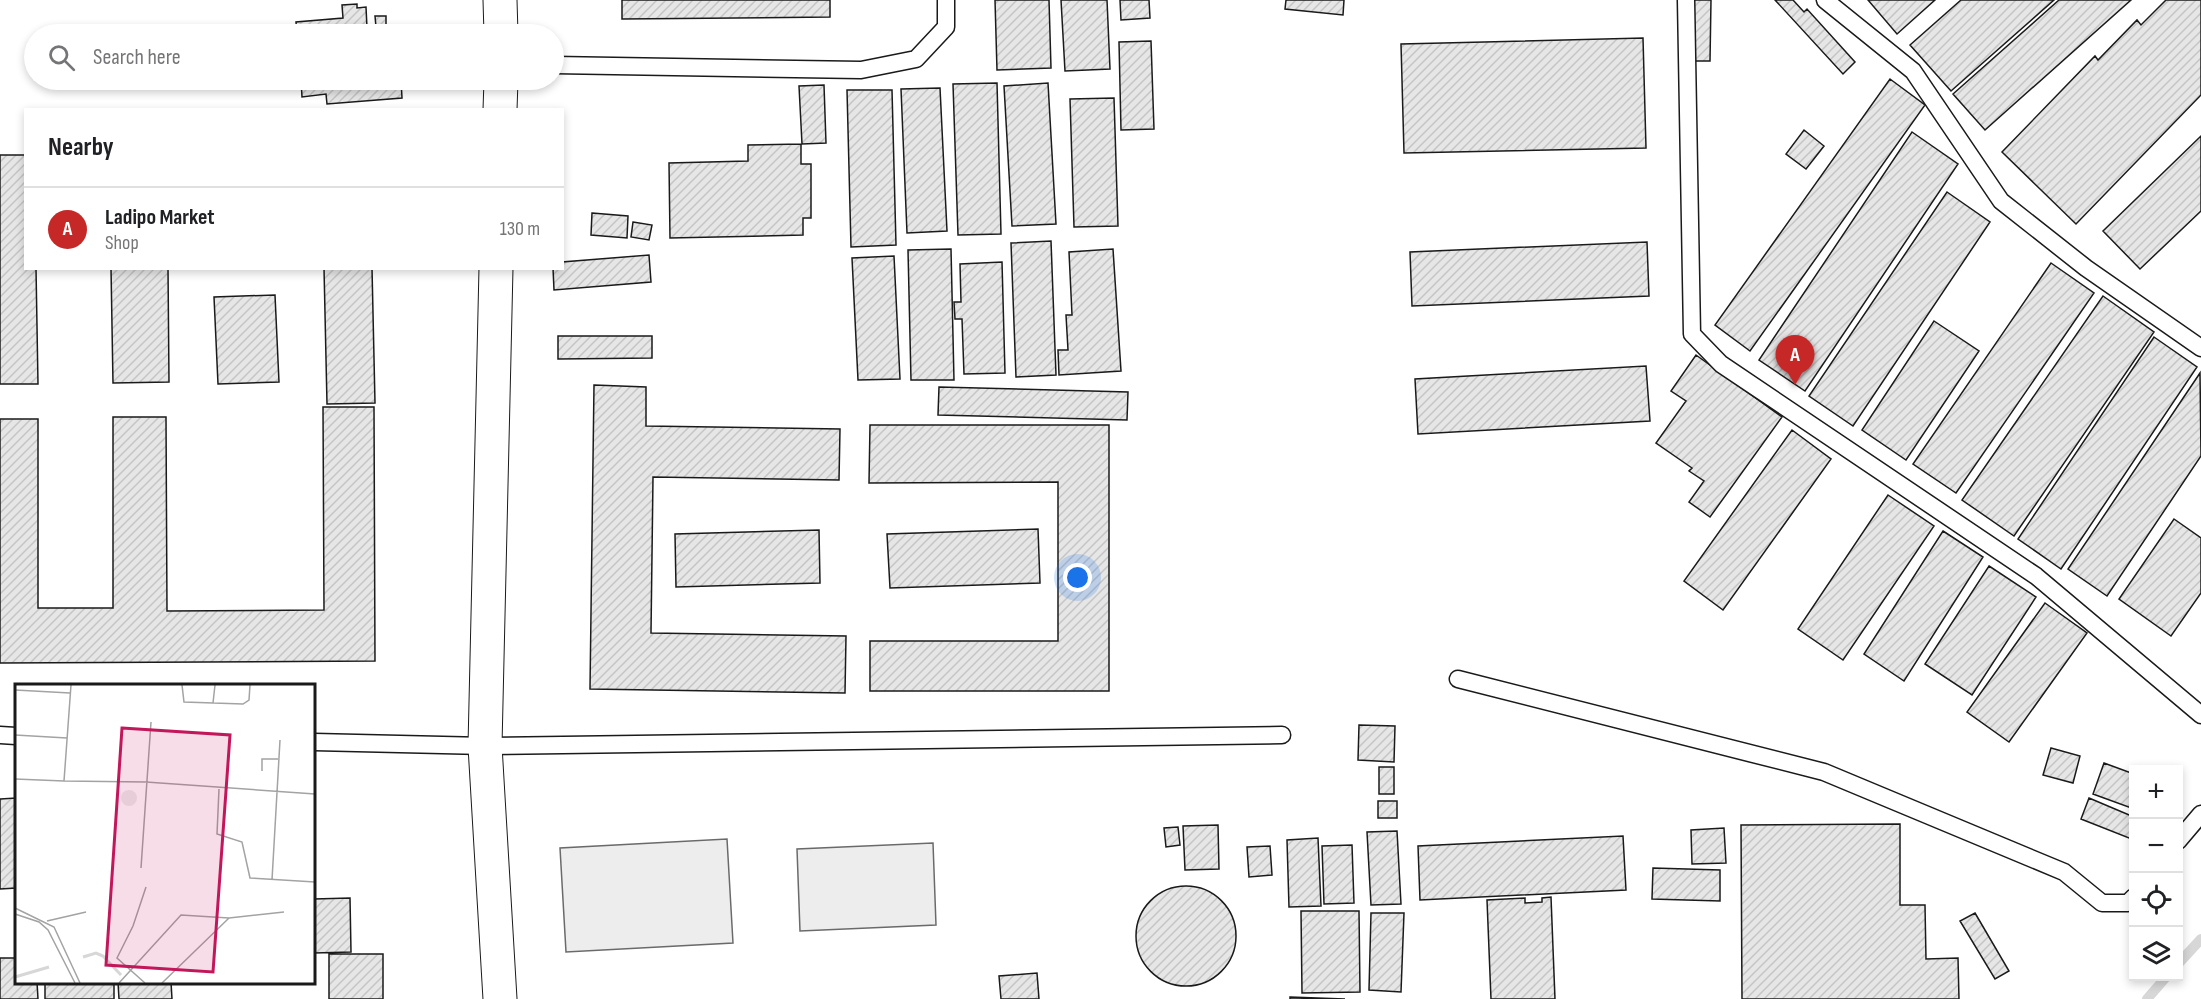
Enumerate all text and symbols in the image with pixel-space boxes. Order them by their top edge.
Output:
search box [24,24,564,90]
icon: search [45,41,78,74]
text: Search here [93,44,180,71]
text: Nearby [48,132,114,163]
text: Ladipo Market [105,204,215,231]
text: A [63,217,72,241]
text: 130 m [500,217,540,241]
text: Shop [105,231,139,255]
pin: A [1776,336,1814,385]
your location [1063,563,1092,592]
inset map [15,684,315,984]
map controls [2129,765,2183,981]
button: + [2129,765,2183,819]
button: − [2129,819,2183,873]
button: locate [2129,873,2183,927]
button: layers [2129,927,2183,981]

